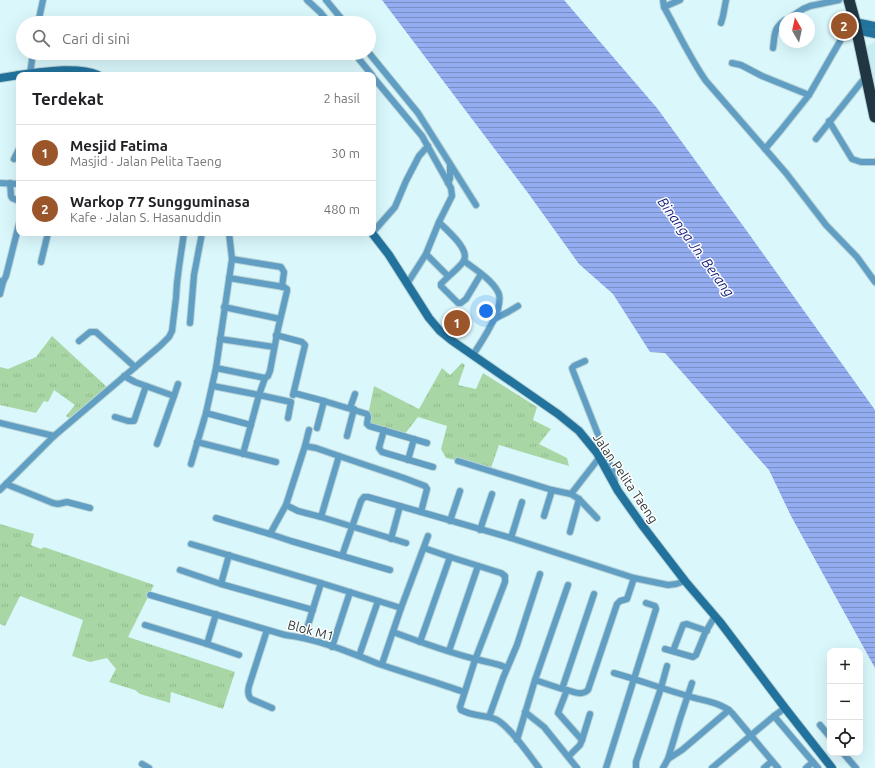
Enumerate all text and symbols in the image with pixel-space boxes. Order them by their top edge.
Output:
pin: 2 [831,11,857,41]
north arrow [779,12,815,48]
search box [16,16,376,60]
icon: search [30,27,52,49]
text: Cari di sini [62,30,130,47]
text: Terdekat [32,89,104,108]
text: 2 hasil [323,91,360,105]
text: Mesjid Fatima [70,137,168,154]
text: 1 [41,146,49,160]
text: 30 m [331,146,360,160]
text: Masjid · Jalan Pelita Taeng [70,154,222,168]
text: Warkop 77 Sungguminasa [70,193,250,210]
water label: Binanga Jn. Berang [655,194,738,300]
text: 2 [41,202,49,216]
text: 480 m [324,202,360,216]
text: Kafe · Jalan S. Hasanuddin [70,210,221,224]
your location [476,301,496,321]
pin: 1 [444,308,470,338]
street label: Jalan Pelita Taeng [591,431,661,525]
street label: Blok M1 [286,617,336,643]
map controls [827,648,863,756]
button: + [827,648,863,684]
button: − [827,684,863,720]
button: locate [827,720,863,756]

